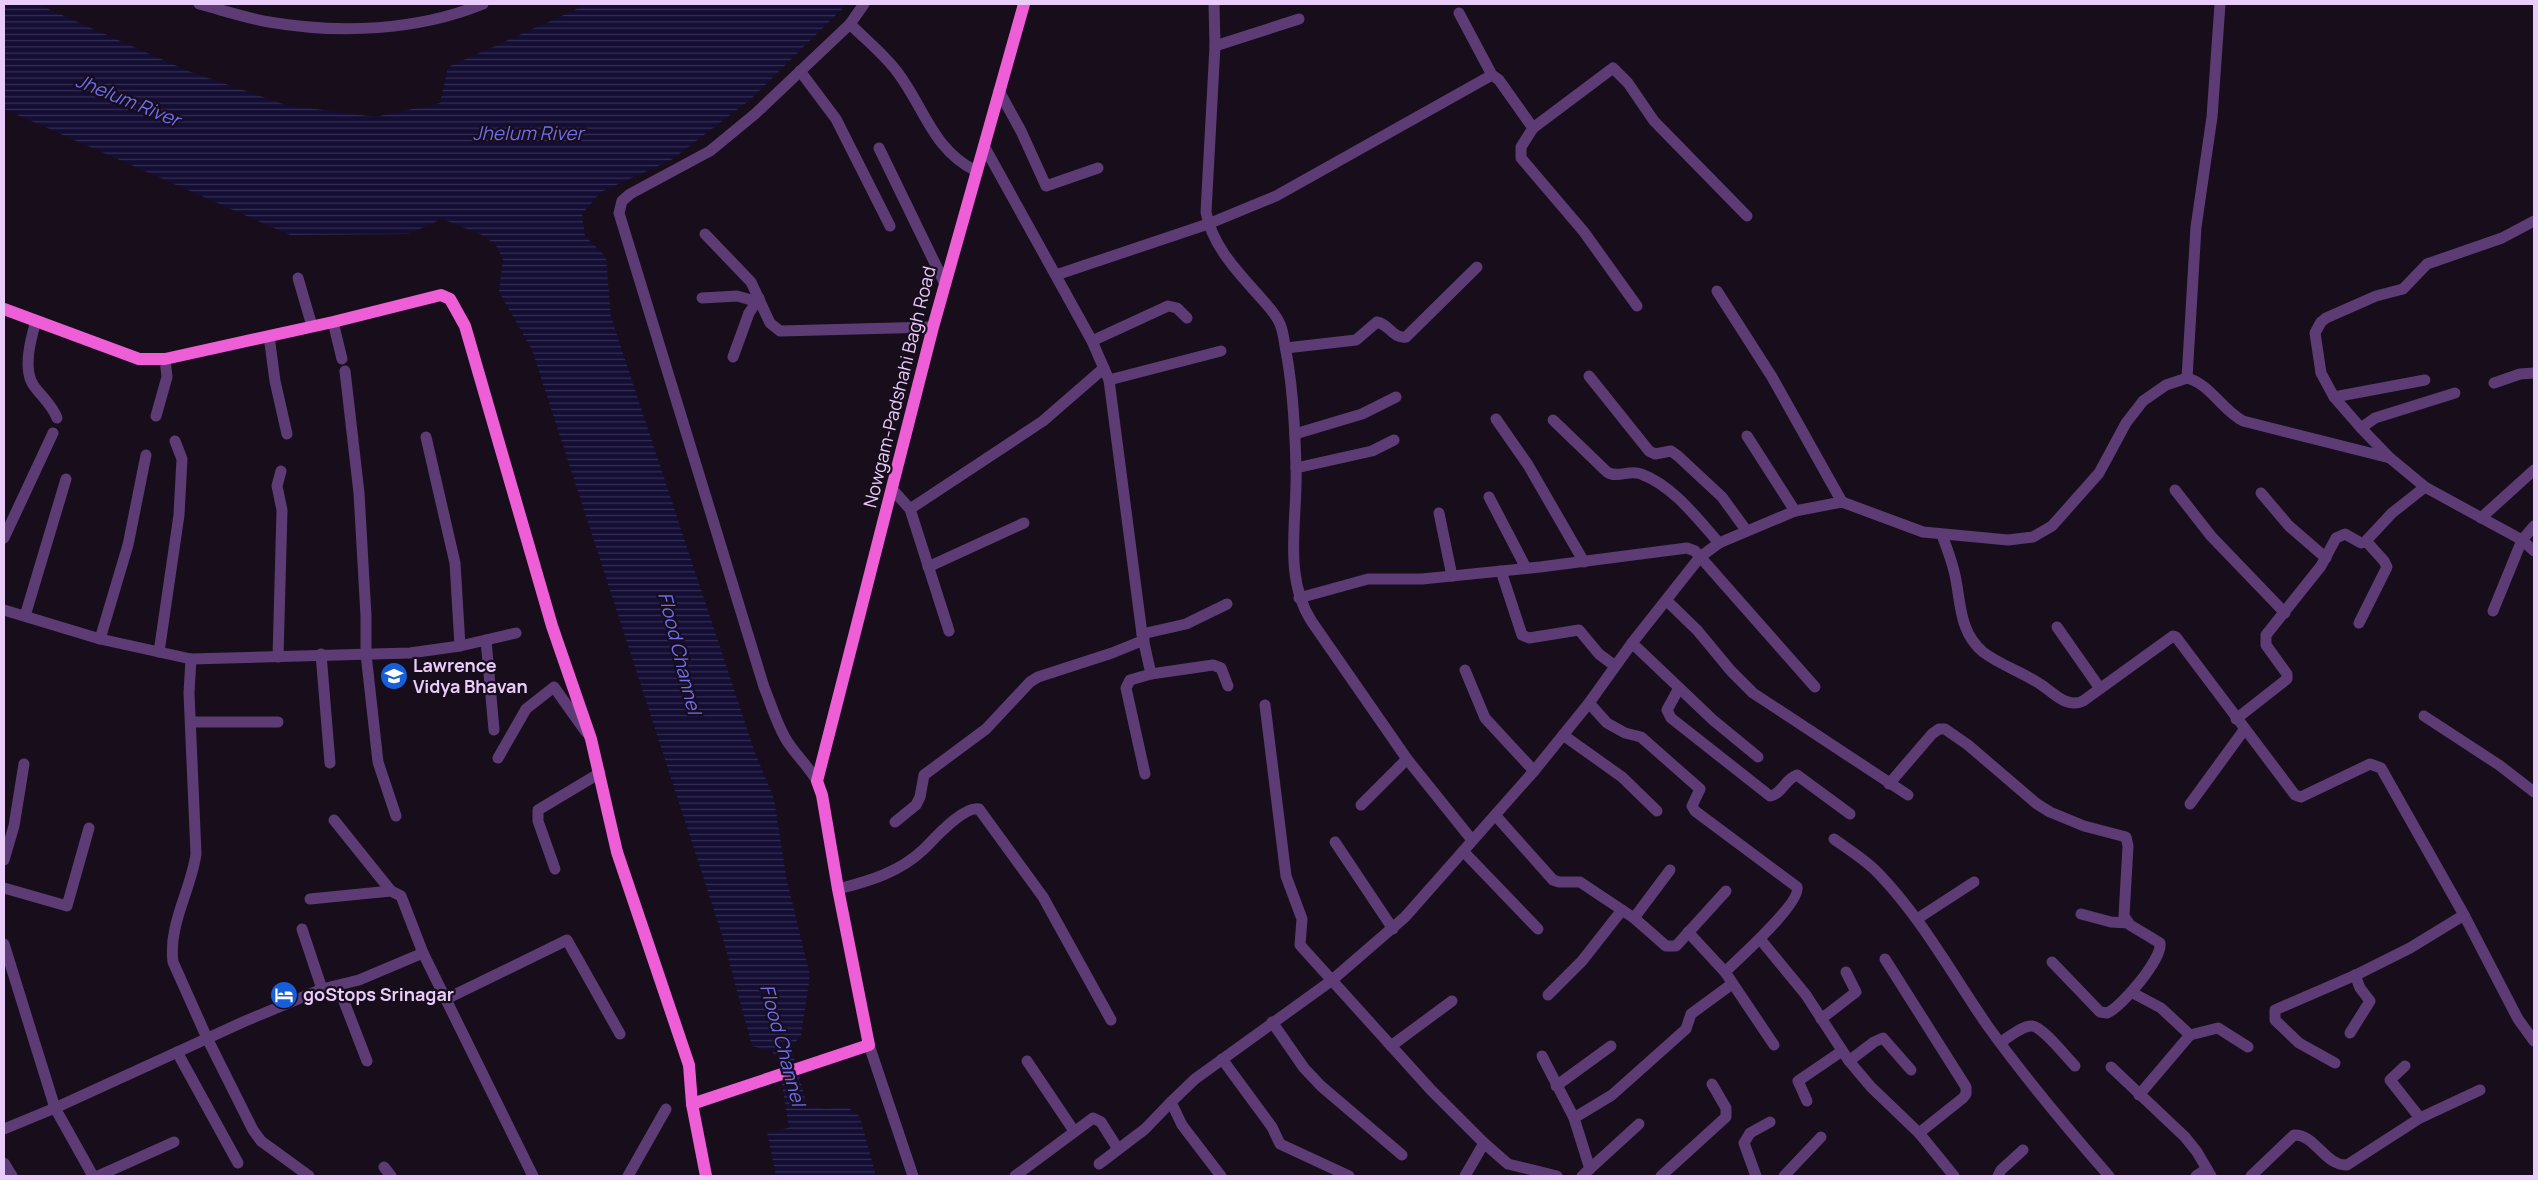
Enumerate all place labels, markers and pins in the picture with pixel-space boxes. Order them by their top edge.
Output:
place label: Lawrence Vidya Bhavan [413,653,528,698]
school or university icon: Lawrence Vidya Bhavan [379,661,409,691]
hotel icon: goStops Srinagar [269,980,299,1010]
place label: goStops Srinagar [303,982,454,1006]

